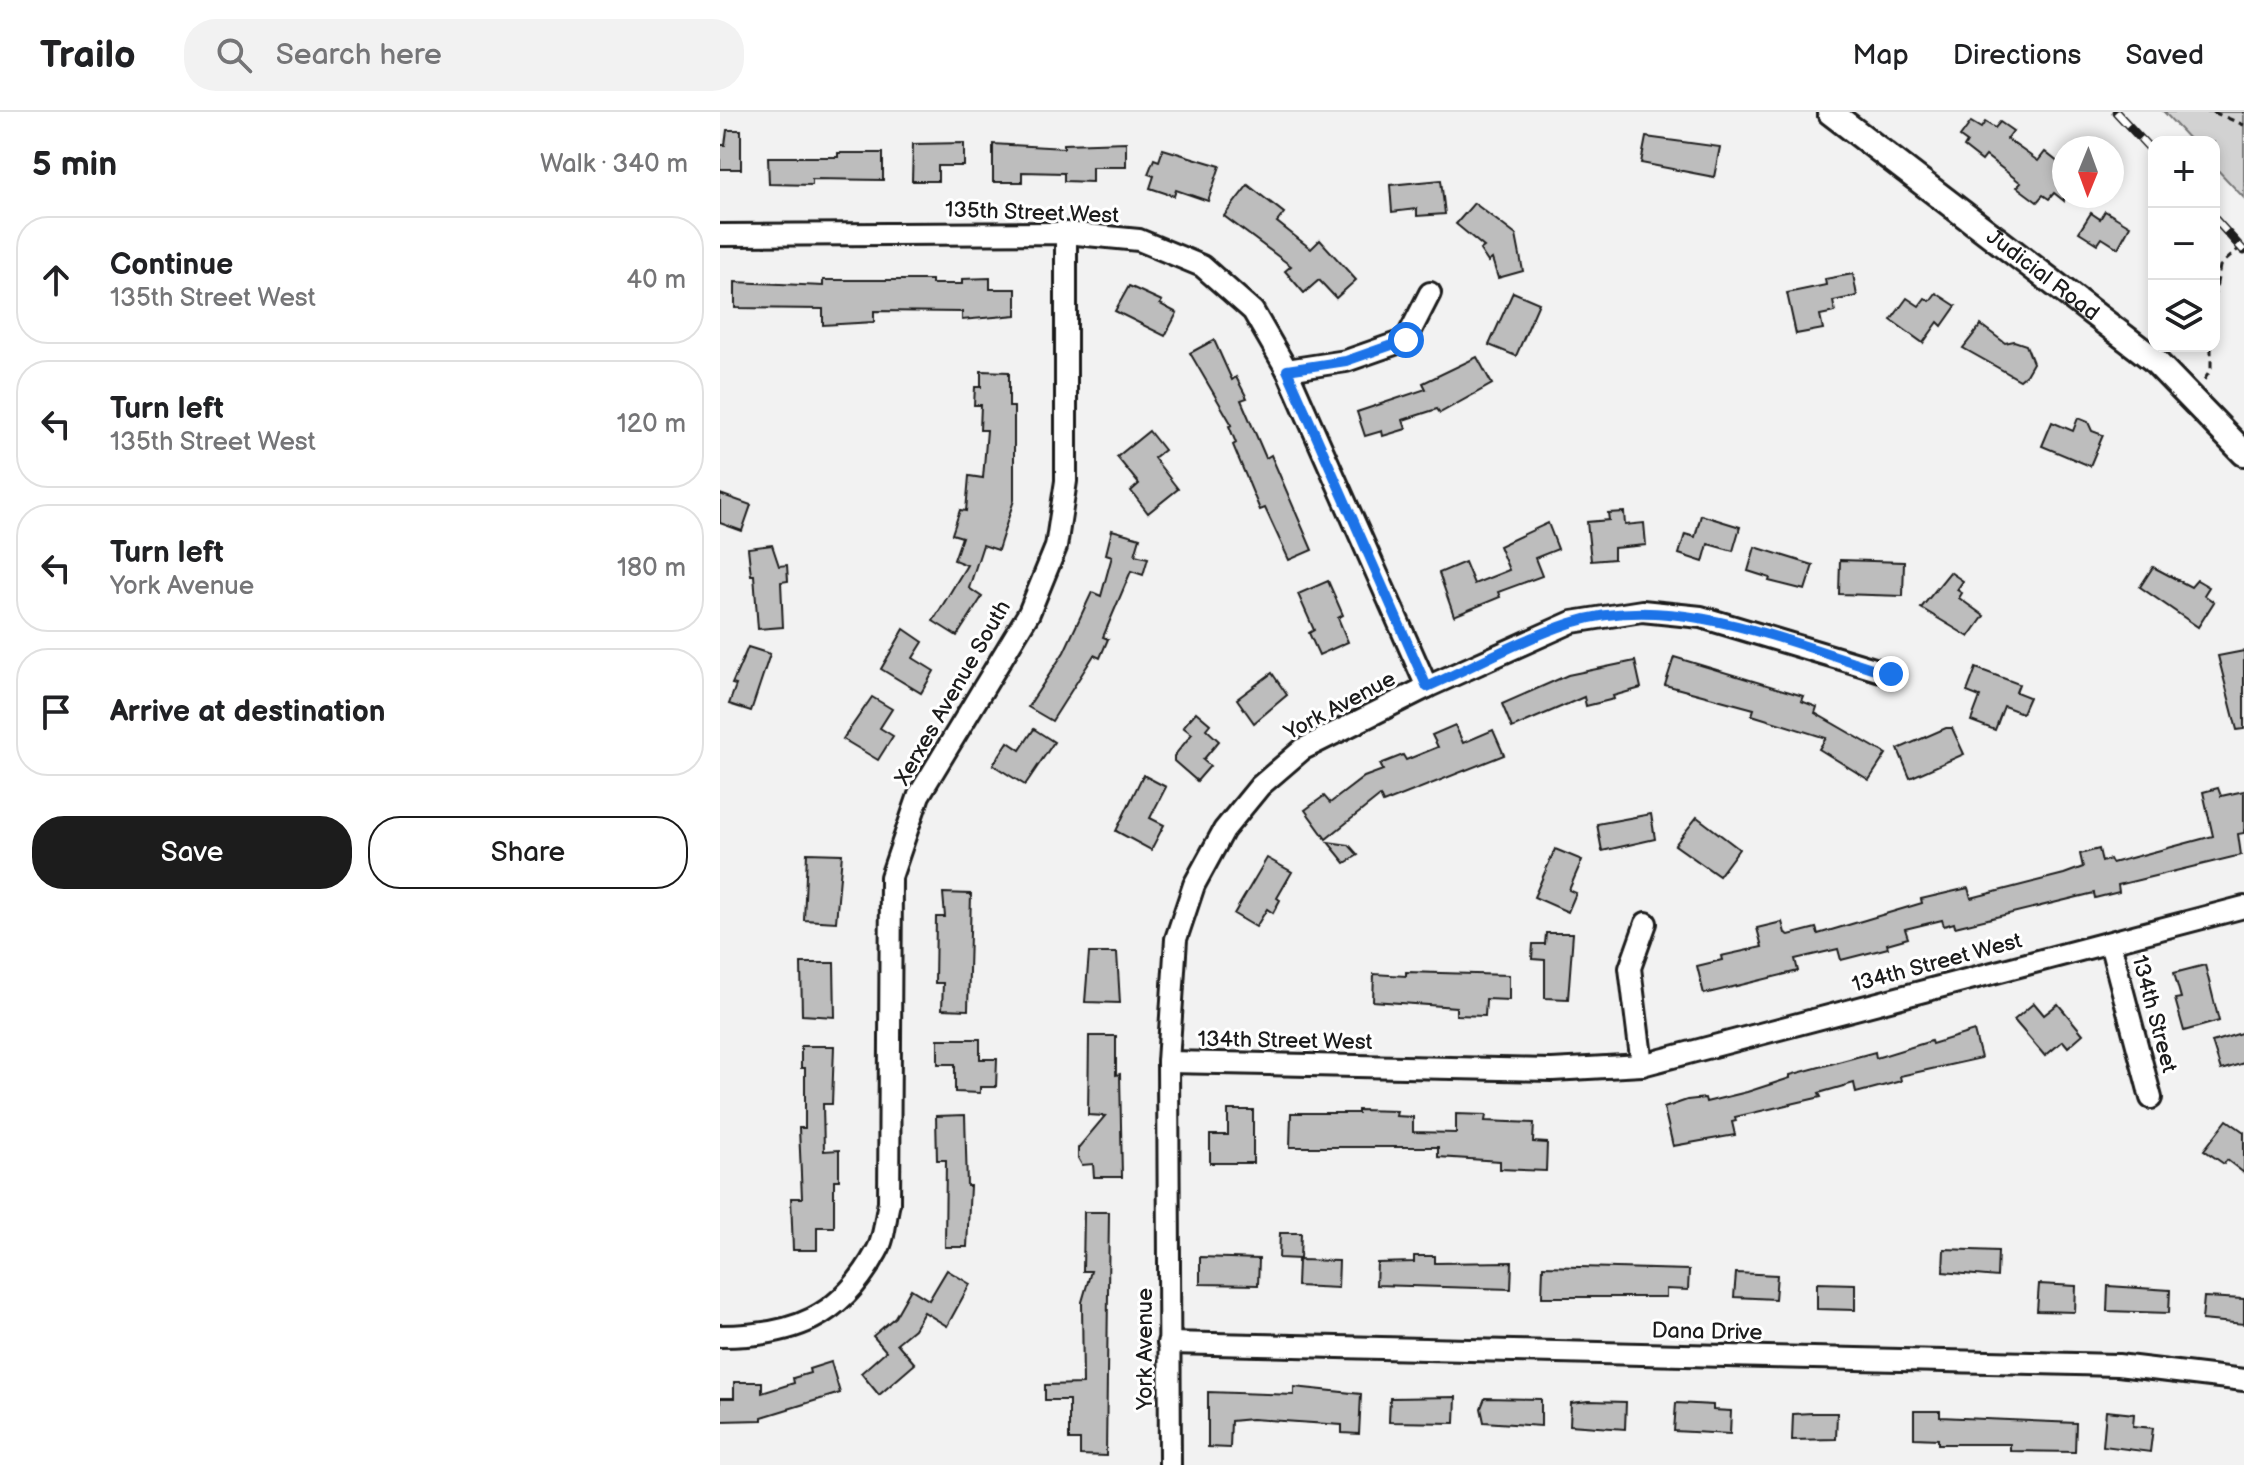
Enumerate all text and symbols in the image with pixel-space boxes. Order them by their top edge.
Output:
search box [184,19,744,91]
text: Trailo [40,33,136,78]
icon: search [212,33,256,77]
text: Search here [276,37,442,73]
text: Map [1852,39,1909,72]
text: Directions [1953,39,2081,72]
text: Saved [2125,39,2204,72]
north arrow [2052,136,2124,208]
map controls [2148,136,2220,352]
button: + [2148,136,2220,208]
text: 5 min [32,144,117,185]
text: Walk · 340 m [540,149,688,180]
street label: 135th Street West [945,196,1120,230]
button: − [2148,208,2220,280]
street label: Judicial Road [1981,223,2105,326]
text: Continue [110,247,233,283]
icon: ahead [34,258,78,302]
text: 40 m [626,265,686,296]
button: layers [2148,280,2220,352]
text: 135th Street West [110,283,316,314]
route start [1388,322,1424,358]
text: Turn left [110,391,224,427]
icon: left [34,402,78,446]
text: 120 m [617,409,686,440]
text: 135th Street West [110,427,316,458]
text: Turn left [110,535,224,571]
icon: left [34,546,78,590]
text: 180 m [617,553,686,584]
text: York Avenue [110,571,254,602]
street label: Xerxes Avenue South [889,596,1017,791]
route end [1873,656,1909,692]
street label: York Avenue [1279,665,1400,747]
icon: arrive [34,690,78,734]
text: Arrive at destination [110,694,386,730]
button: Save [32,816,352,889]
button: Share [368,816,688,889]
street label: 134th Street West [1849,927,2025,999]
street label: 134th Street [2125,952,2183,1076]
street label: 134th Street West [1197,1026,1373,1056]
street label: York Avenue [1132,1288,1159,1411]
street label: Dana Drive [1651,1318,1763,1346]

